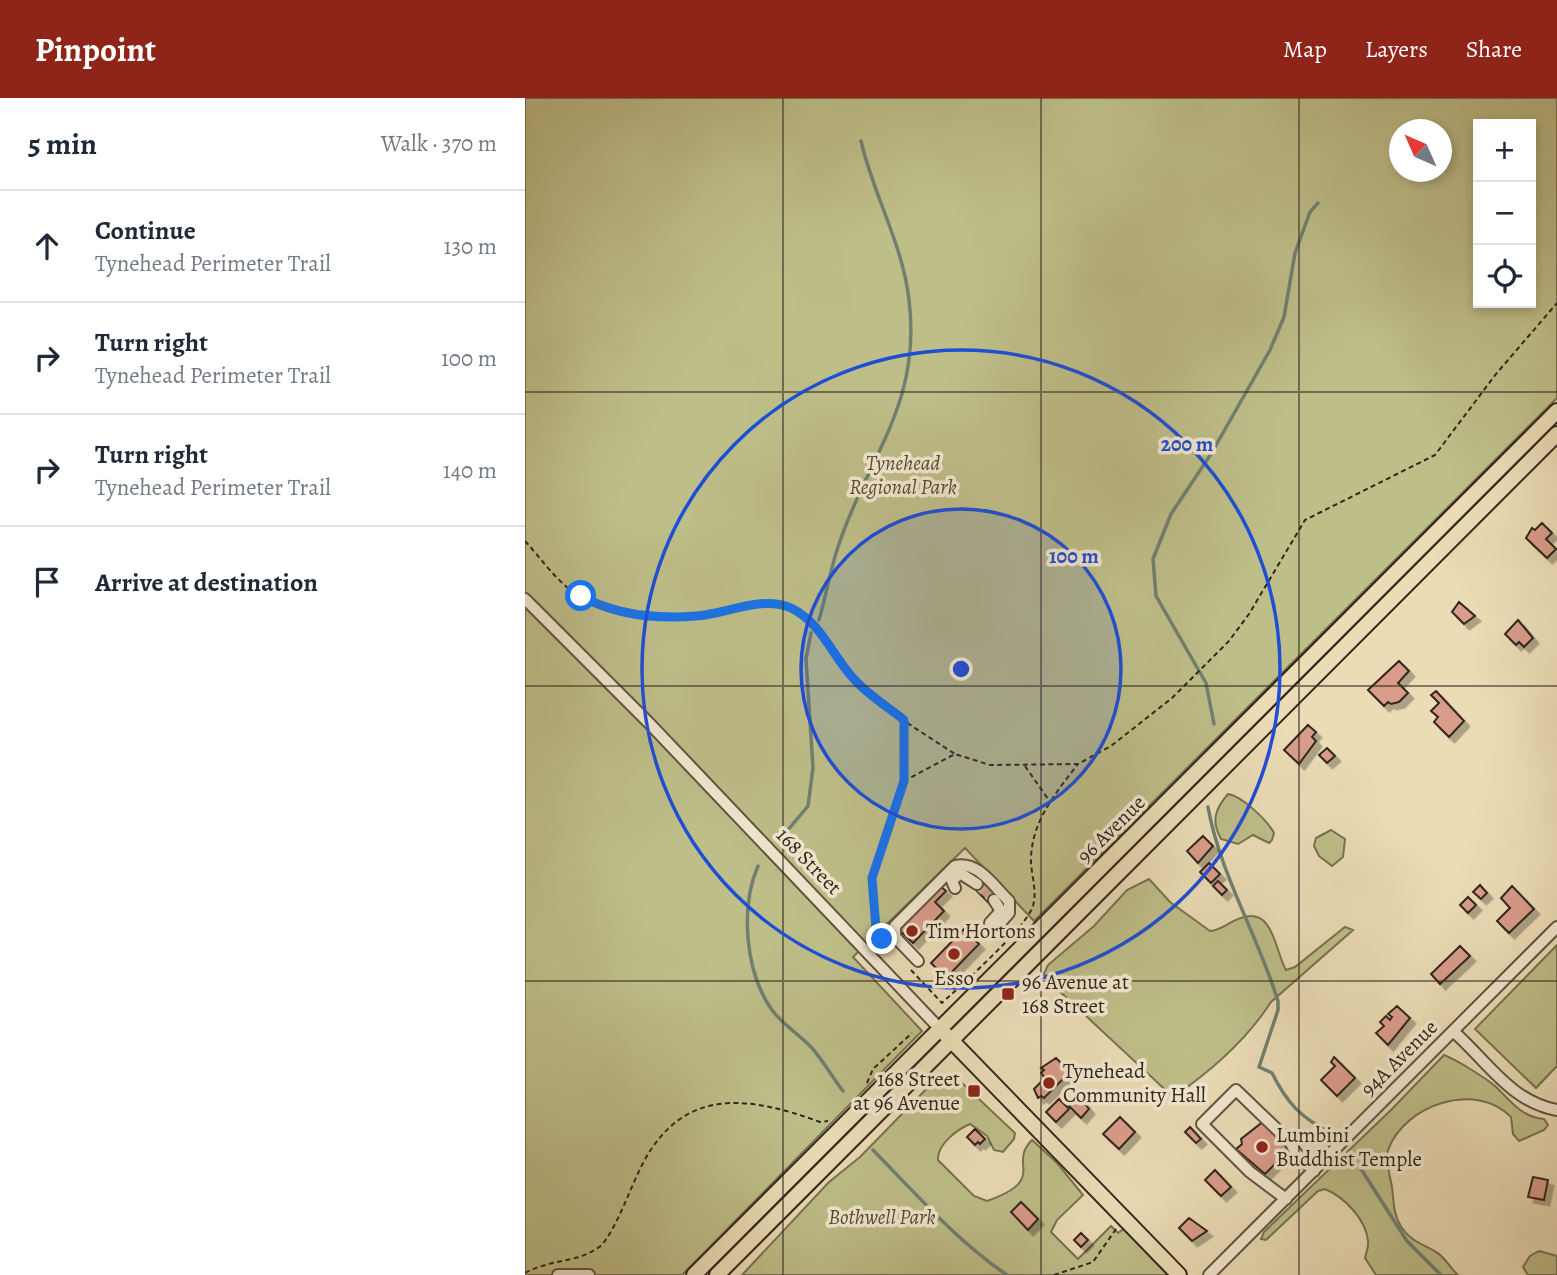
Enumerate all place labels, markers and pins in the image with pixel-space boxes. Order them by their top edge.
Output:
centre of rings [949,657,973,681]
place label: Tim Hortons [926,917,1036,945]
marker: Tim Hortons [904,923,920,939]
marker: Esso [946,946,962,962]
place label: Esso [934,964,974,992]
place label: 96 Avenue at 168 Street [1022,968,1129,1020]
marker: 96 Avenue at 168 Street [1000,986,1016,1002]
place label: Tynehead Community Hall [1063,1057,1206,1109]
place label: 168 Street at 96 Avenue [853,1065,960,1117]
marker: Tynehead Community Hall [1041,1075,1057,1091]
marker: 168 Street at 96 Avenue [966,1083,982,1099]
place label: Lumbini Buddhist Temple [1276,1121,1422,1173]
marker: Lumbini Buddhist Temple [1254,1139,1270,1155]

